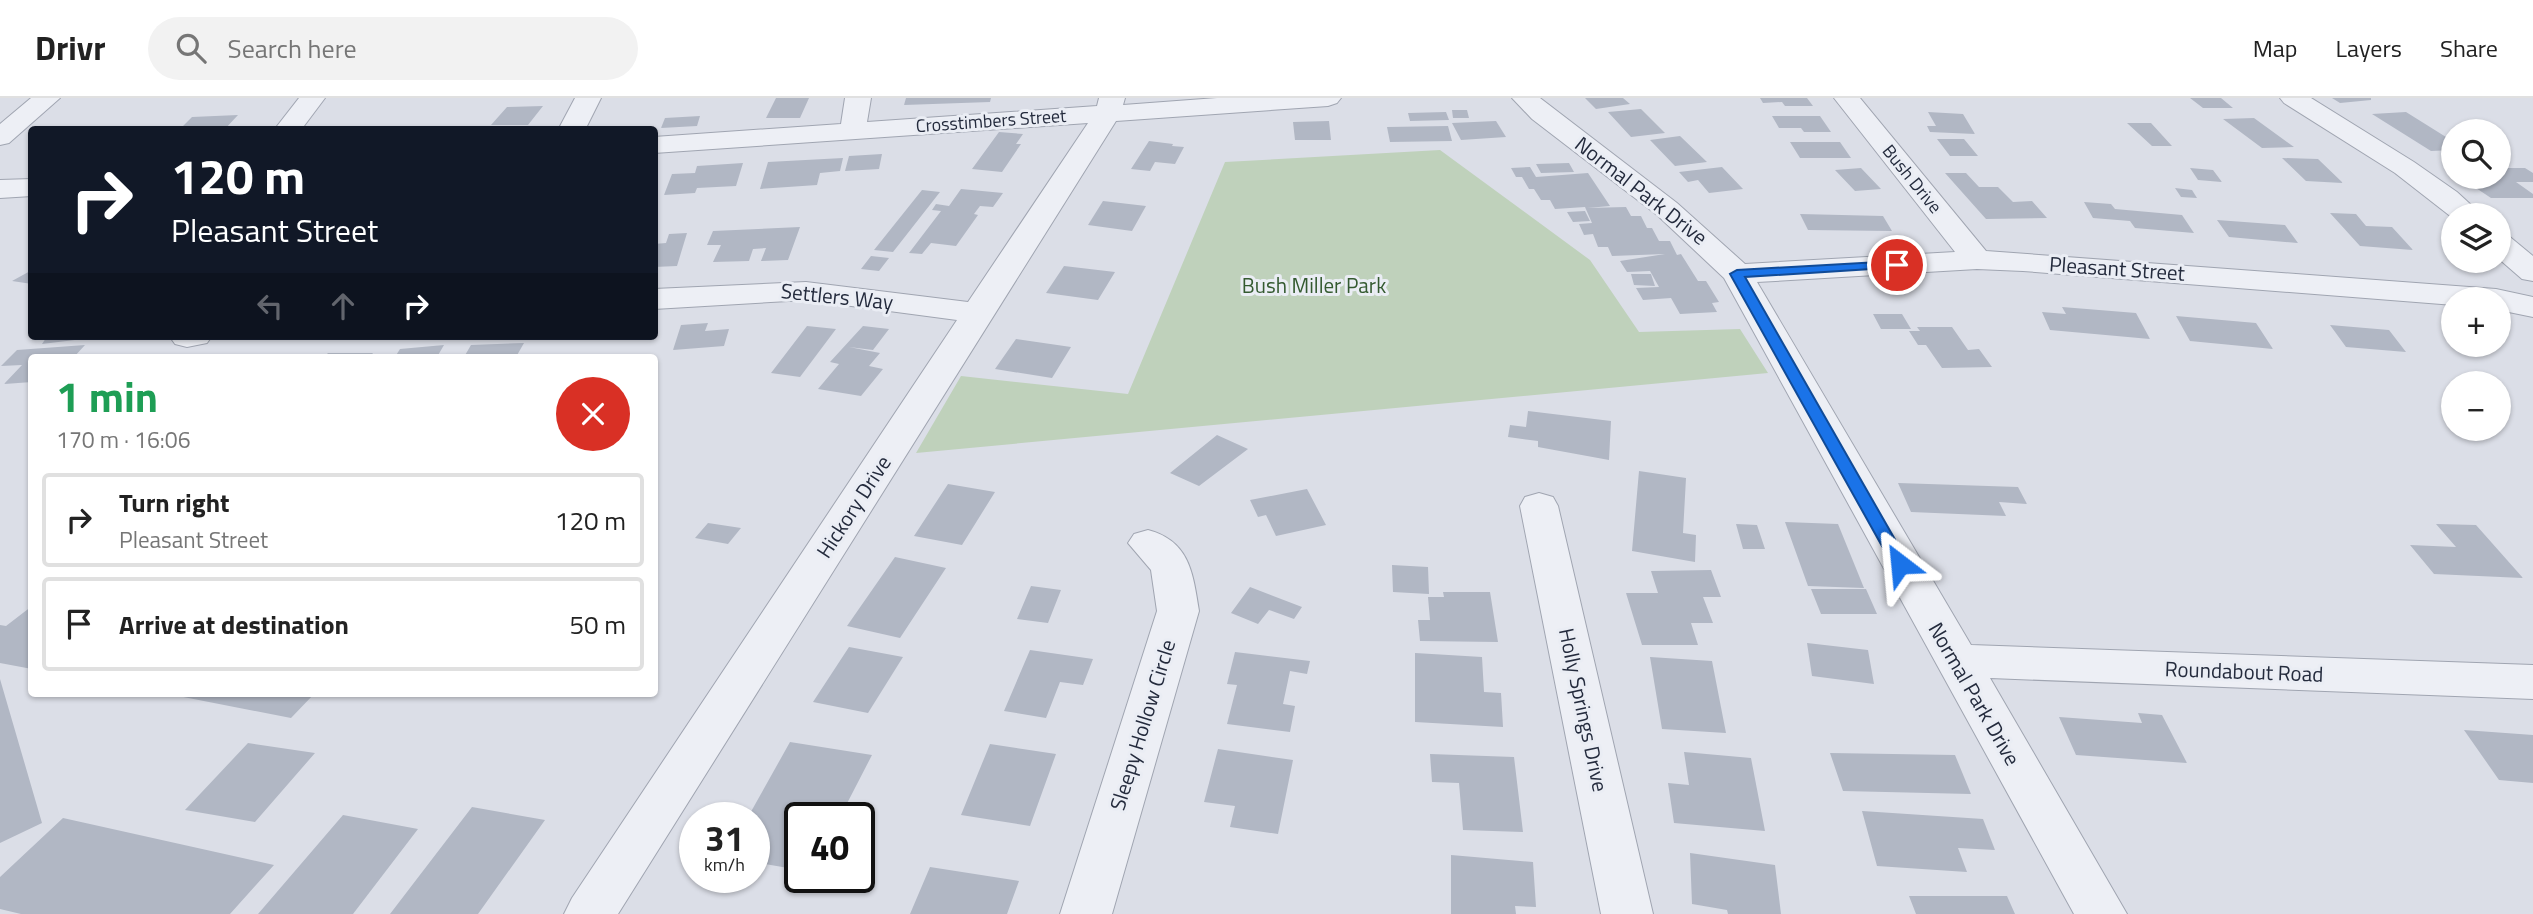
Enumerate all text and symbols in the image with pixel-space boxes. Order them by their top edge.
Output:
search box [148,17,638,80]
text: Drivr [35,23,106,73]
icon: search [172,29,210,67]
text: Search here [228,29,357,68]
text: Map [2253,30,2298,66]
text: Layers [2336,30,2402,66]
text: Share [2440,30,2498,66]
street label: Crosstimbers Street [915,102,1068,139]
map controls [2441,119,2511,441]
button: search [2441,119,2511,189]
street label: Normal Park Drive [1568,128,1715,252]
text: 120 m [171,138,305,213]
street label: Bush Drive [1876,138,1949,219]
icon: right [56,154,147,245]
button: layers [2441,203,2511,273]
text: Pleasant Street [171,206,378,254]
pin [1867,235,1927,295]
icon: arrive [1878,246,1916,284]
street label: Pleasant Street [2048,247,2187,289]
park label: Bush Miller Park [1242,269,1386,301]
street label: Settlers Way [779,274,895,318]
icon: left [251,287,289,325]
icon: ahead [324,287,362,325]
icon: right [397,287,435,325]
button: + [2441,287,2511,357]
text: 1 min [56,364,158,428]
button: − [2441,371,2511,441]
button: close [556,377,630,451]
text: 170 m · 16:06 [56,422,191,457]
street label: Hickory Drive [808,449,898,564]
text: Turn right [119,483,230,522]
icon: right [60,501,98,539]
text: 120 m [555,501,626,540]
text: Pleasant Street [119,522,268,557]
position arrow [1863,527,1937,601]
icon: arrive [60,605,98,643]
text: Arrive at destination [119,605,349,644]
text: 50 m [569,605,626,644]
street label: Normal Park Drive [1921,616,2029,771]
street label: Holly Springs Drive [1551,625,1617,794]
street label: Sleepy Hollow Circle [1101,635,1183,814]
street label: Roundabout Road [2164,652,2324,690]
speed limit sign: 40 [784,802,875,893]
text: 31 [705,811,744,865]
text: km/h [704,851,745,878]

